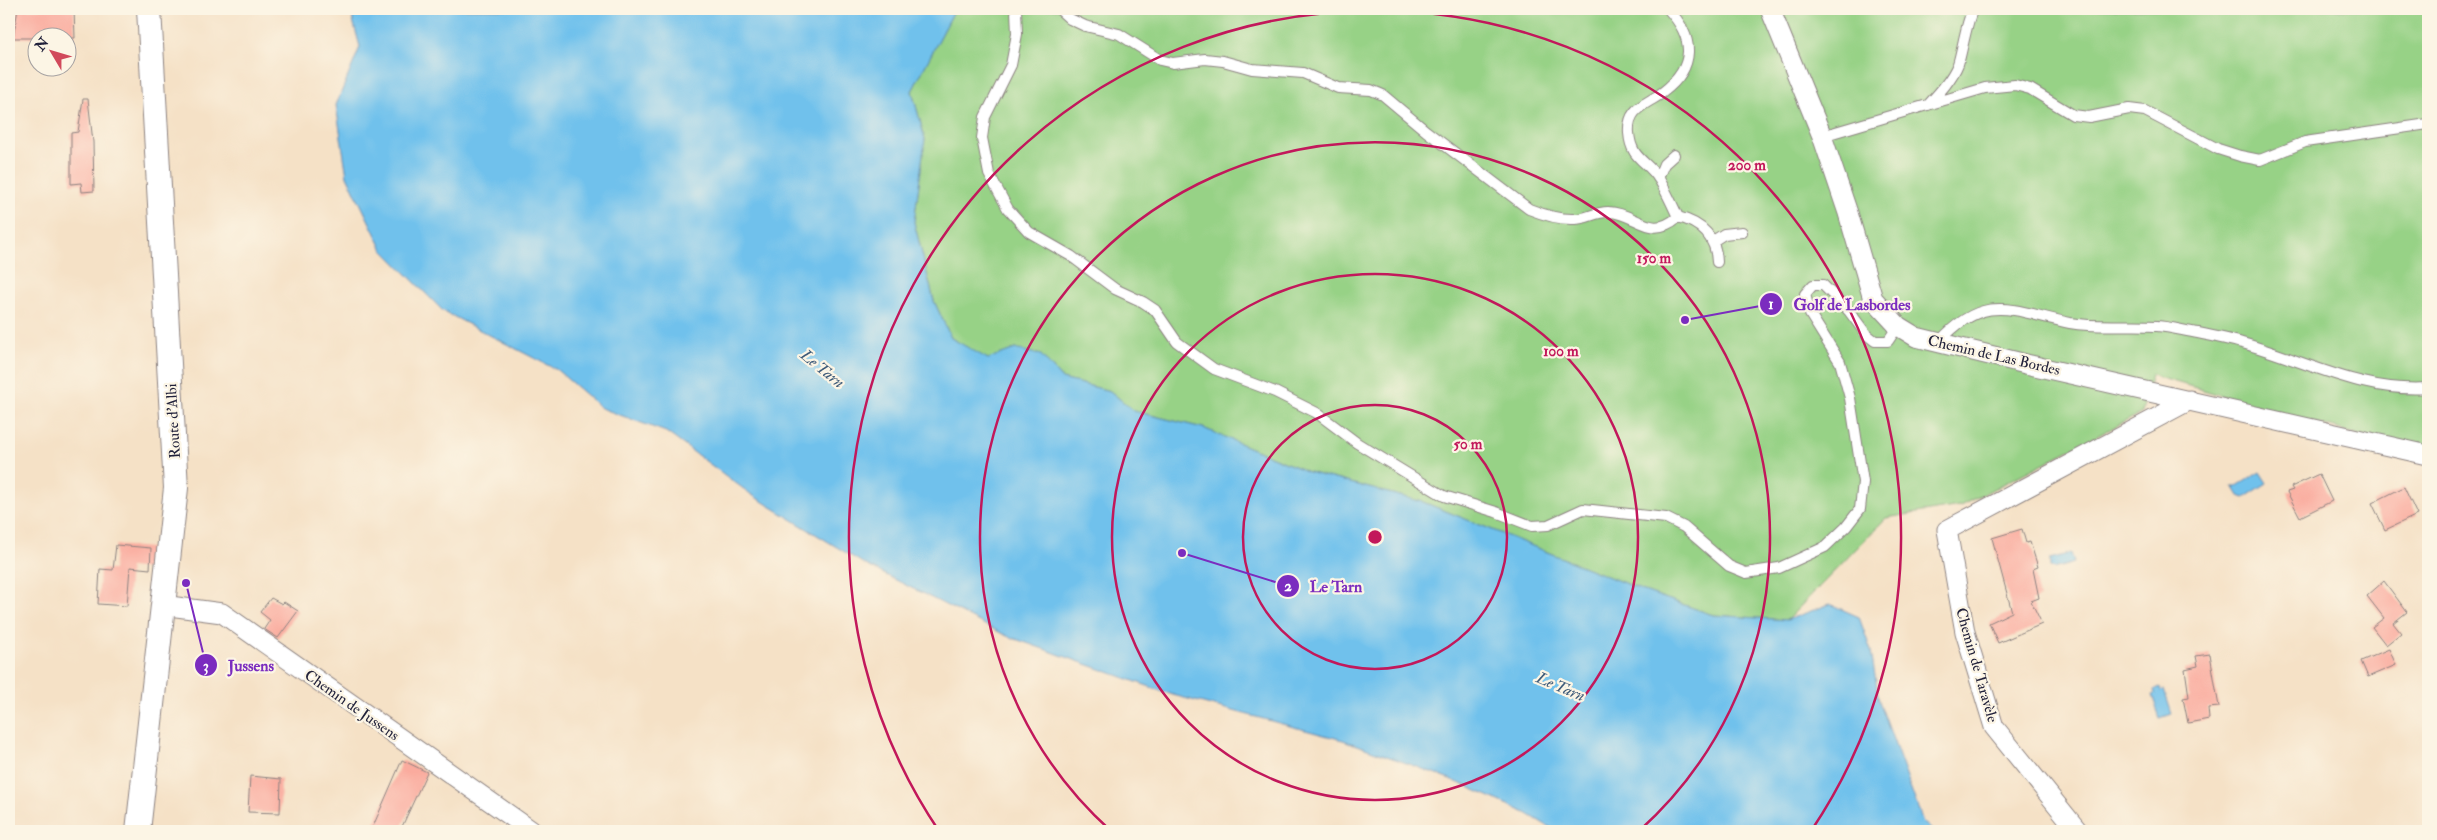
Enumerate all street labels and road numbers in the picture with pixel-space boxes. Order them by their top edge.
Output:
street label: Chemin de Las Bordes [1926,331,2062,380]
street label: Route d'Albi [162,383,185,459]
street label: Chemin de Taravèle [1951,606,2002,725]
street label: Chemin de Jussens [300,666,403,746]

